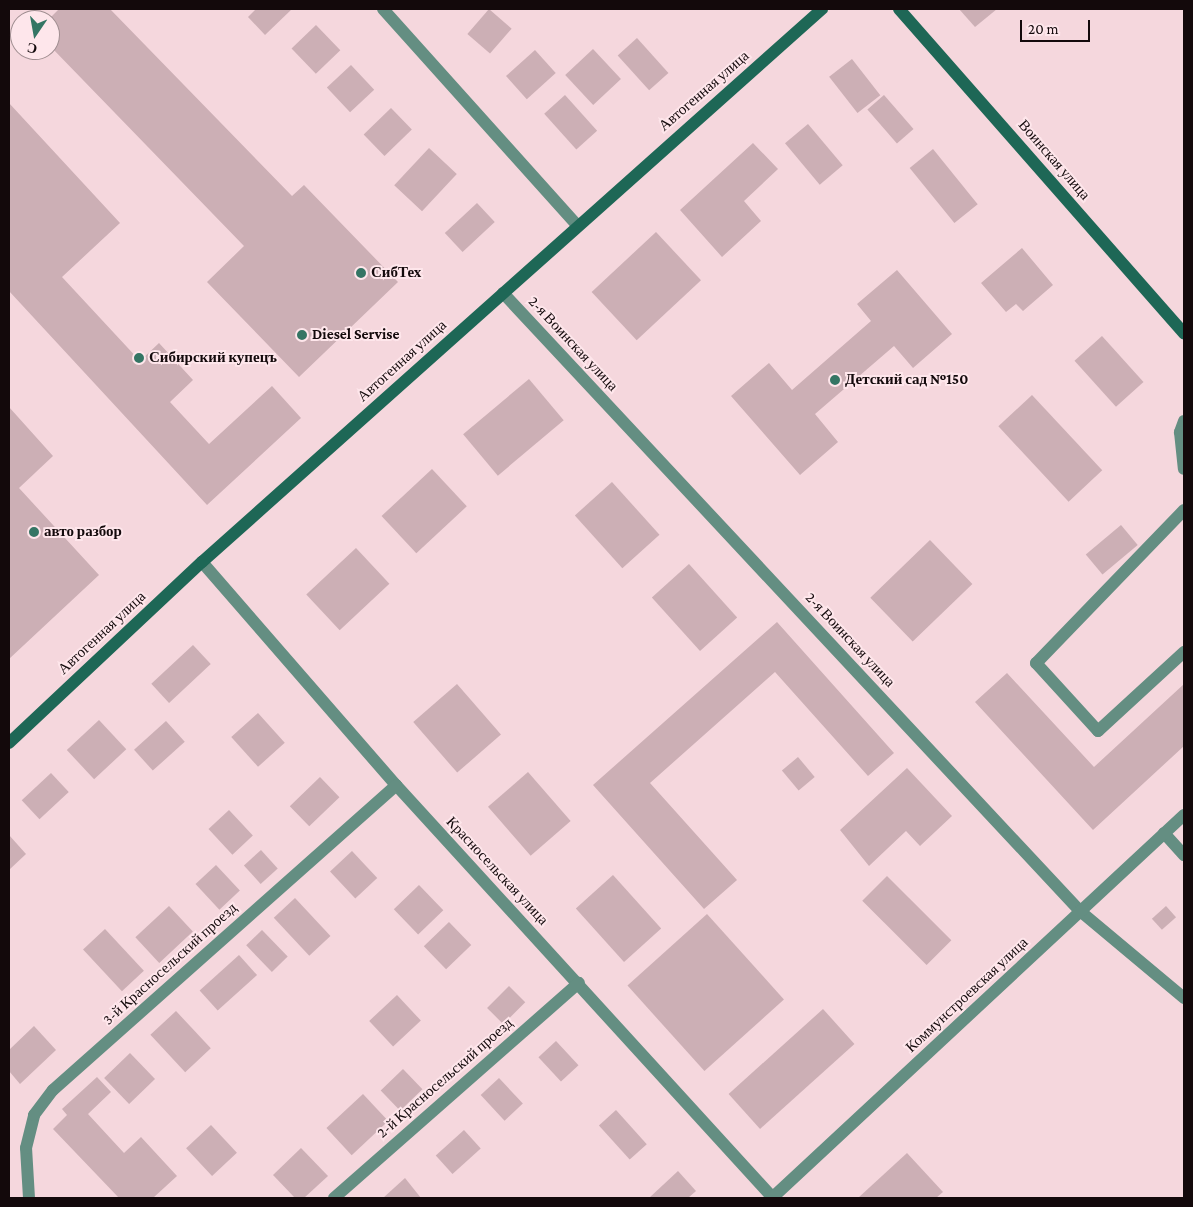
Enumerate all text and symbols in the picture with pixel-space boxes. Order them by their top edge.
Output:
north arrow [10,10,60,60]
scale bar [1023,10,1093,42]
text: 20 m [1028,21,1059,37]
text: С [25,40,39,58]
street label: Автогенная улица [655,47,753,135]
street label: Воинская улица [1014,116,1094,204]
place label: СибТех [371,264,421,282]
marker: СибТех [355,267,367,279]
street label: 2-я Воинская улица [524,293,622,395]
street label: Автогенная улица [354,316,450,406]
place label: Diesel Servise [312,326,399,344]
marker: Diesel Servise [296,329,308,341]
place label: Сибирский купецъ [149,349,277,367]
marker: Сибирский купецъ [133,352,145,364]
place label: Детский сад №150 [845,371,968,389]
marker: Детский сад №150 [829,374,841,386]
place label: авто разбор [44,523,122,541]
marker: авто разбор [28,526,40,538]
street label: Автогенная улица [54,588,150,678]
street label: 2-я Воинская улица [801,589,899,691]
street label: Красносельская улица [442,813,552,929]
street label: 3-й Красносельский проезд [99,899,241,1029]
street label: Коммунстроевская улица [902,934,1032,1056]
street label: 2-й Красносельский проезд [373,1014,517,1142]

